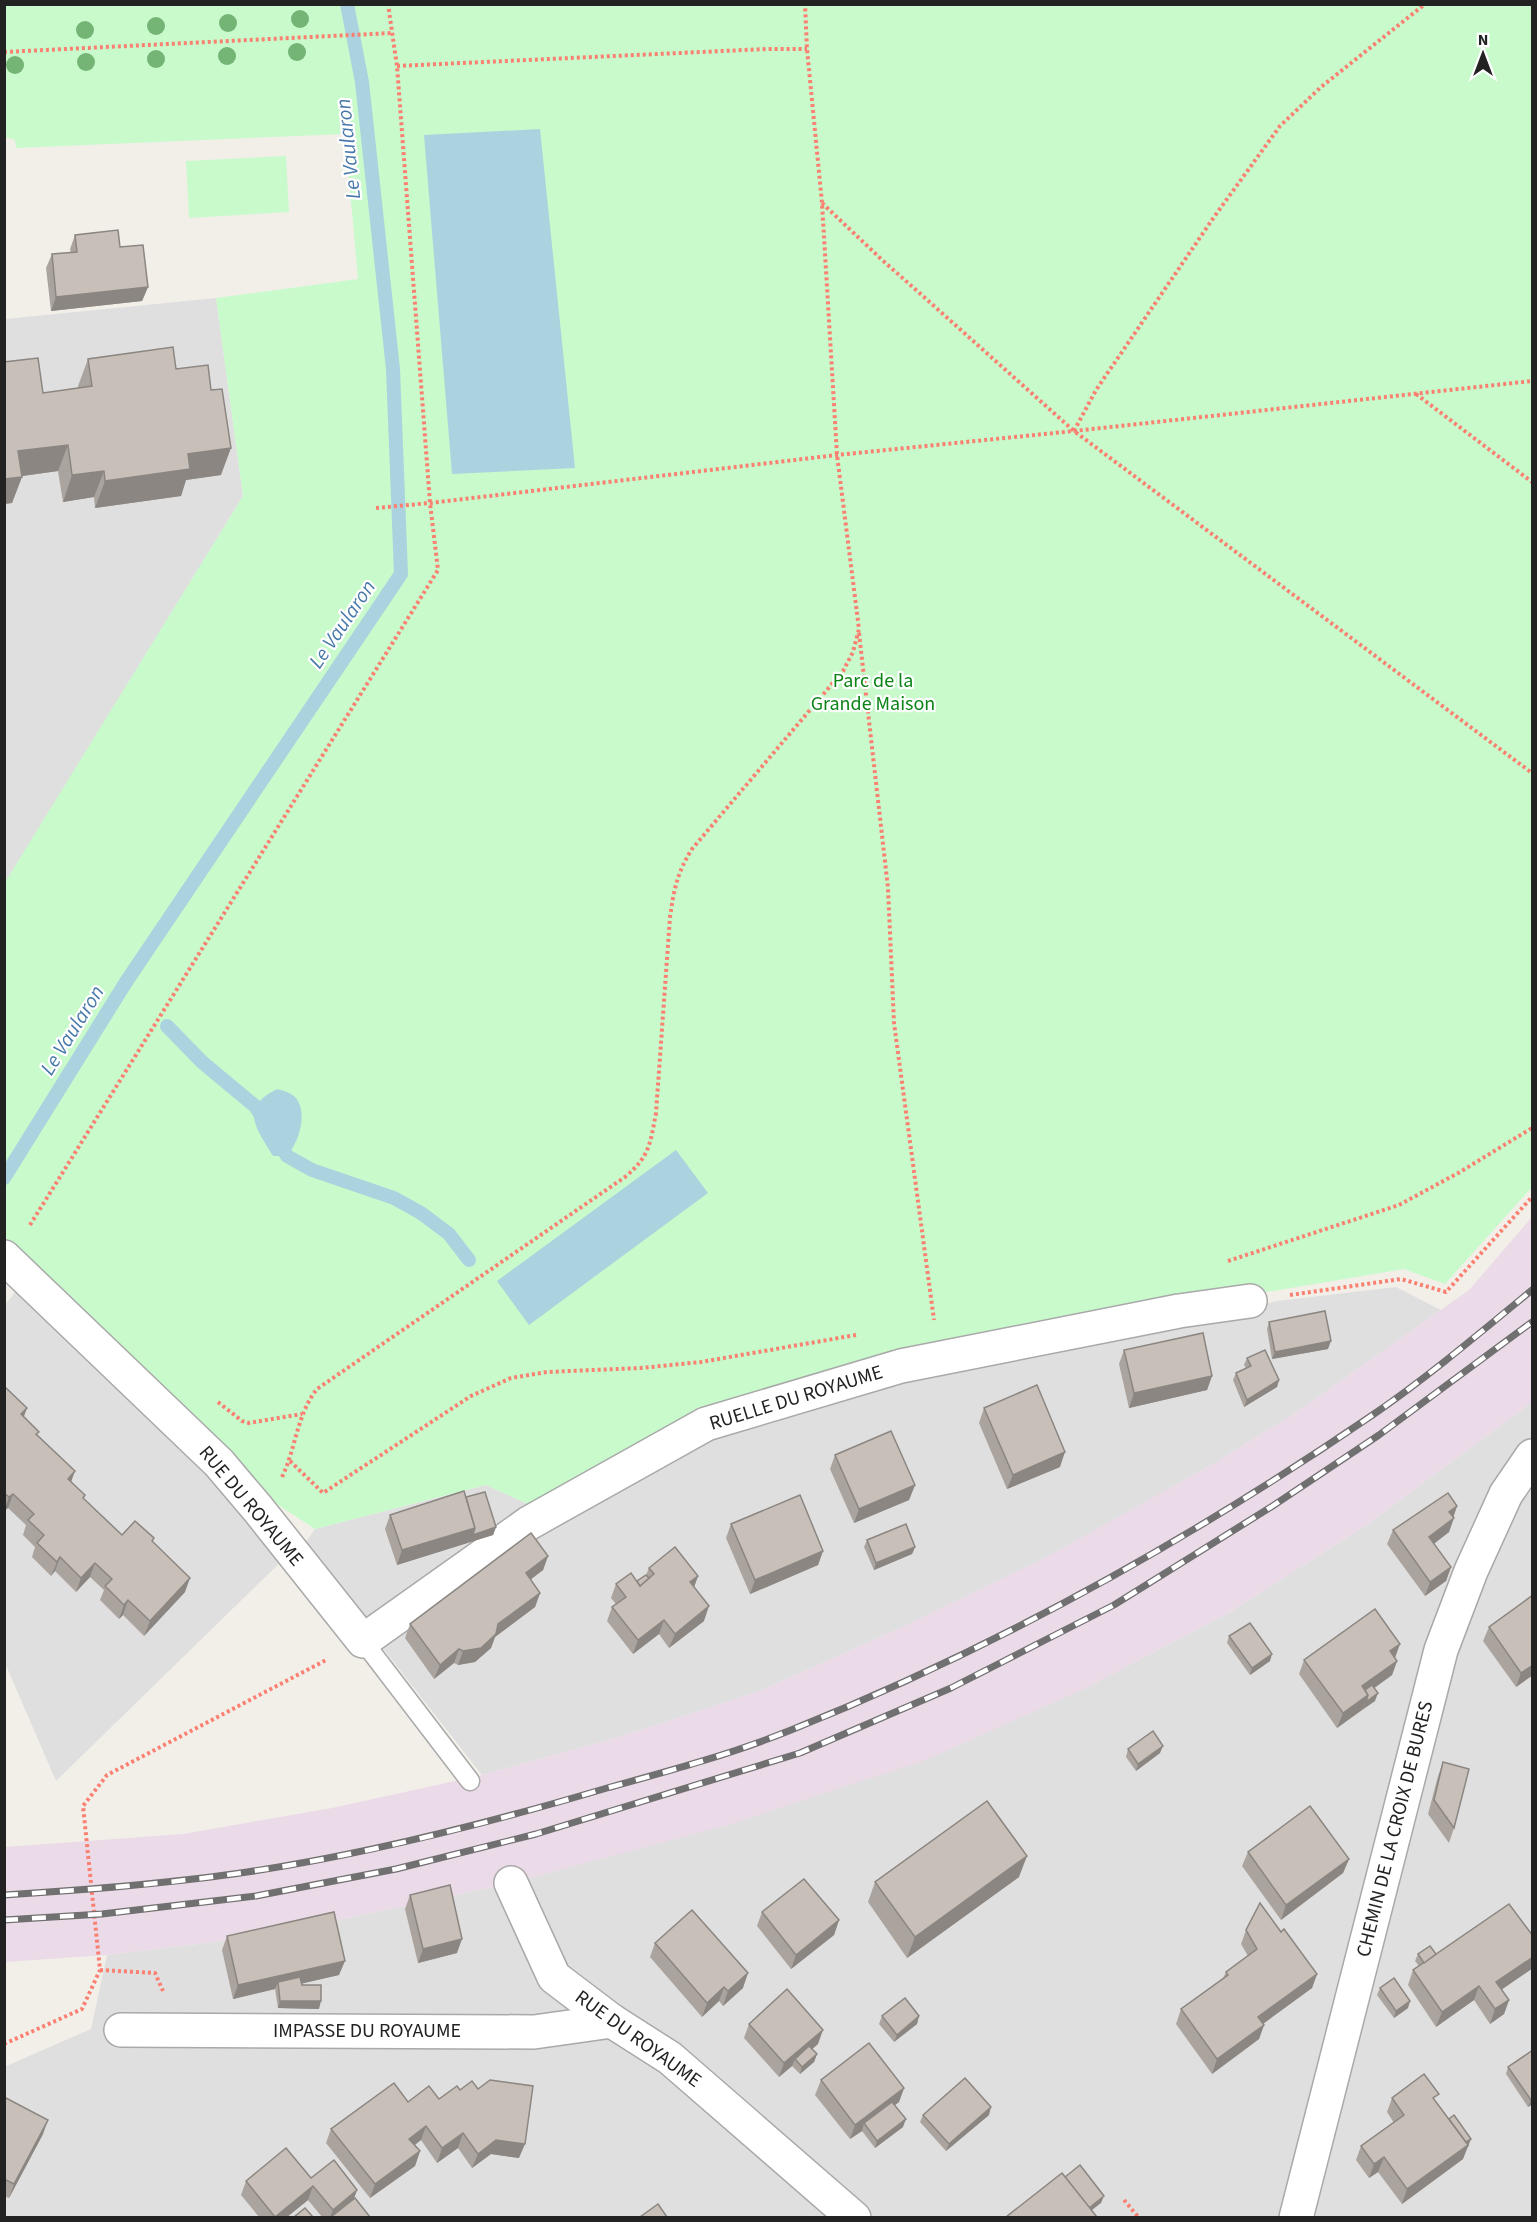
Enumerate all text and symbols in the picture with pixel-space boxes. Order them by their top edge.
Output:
north arrow [1453,24,1513,84]
text: N [1478,29,1488,51]
water label: Le Vaularon [328,97,368,201]
water label: Le Vaularon [301,574,383,674]
park label: Parc de la Grande Maison [811,667,935,718]
water label: Le Vaularon [33,979,111,1081]
street label: RUELLE DU ROYAUME [706,1358,886,1438]
street label: RUE DU ROYAUME [192,1440,310,1572]
street label: CHEMIN DE LA CROIX DE BURES [1350,1698,1440,1960]
street label: RUE DU ROYAUME [569,1984,707,2094]
street label: IMPASSE DU ROYAUME [273,2017,461,2045]

